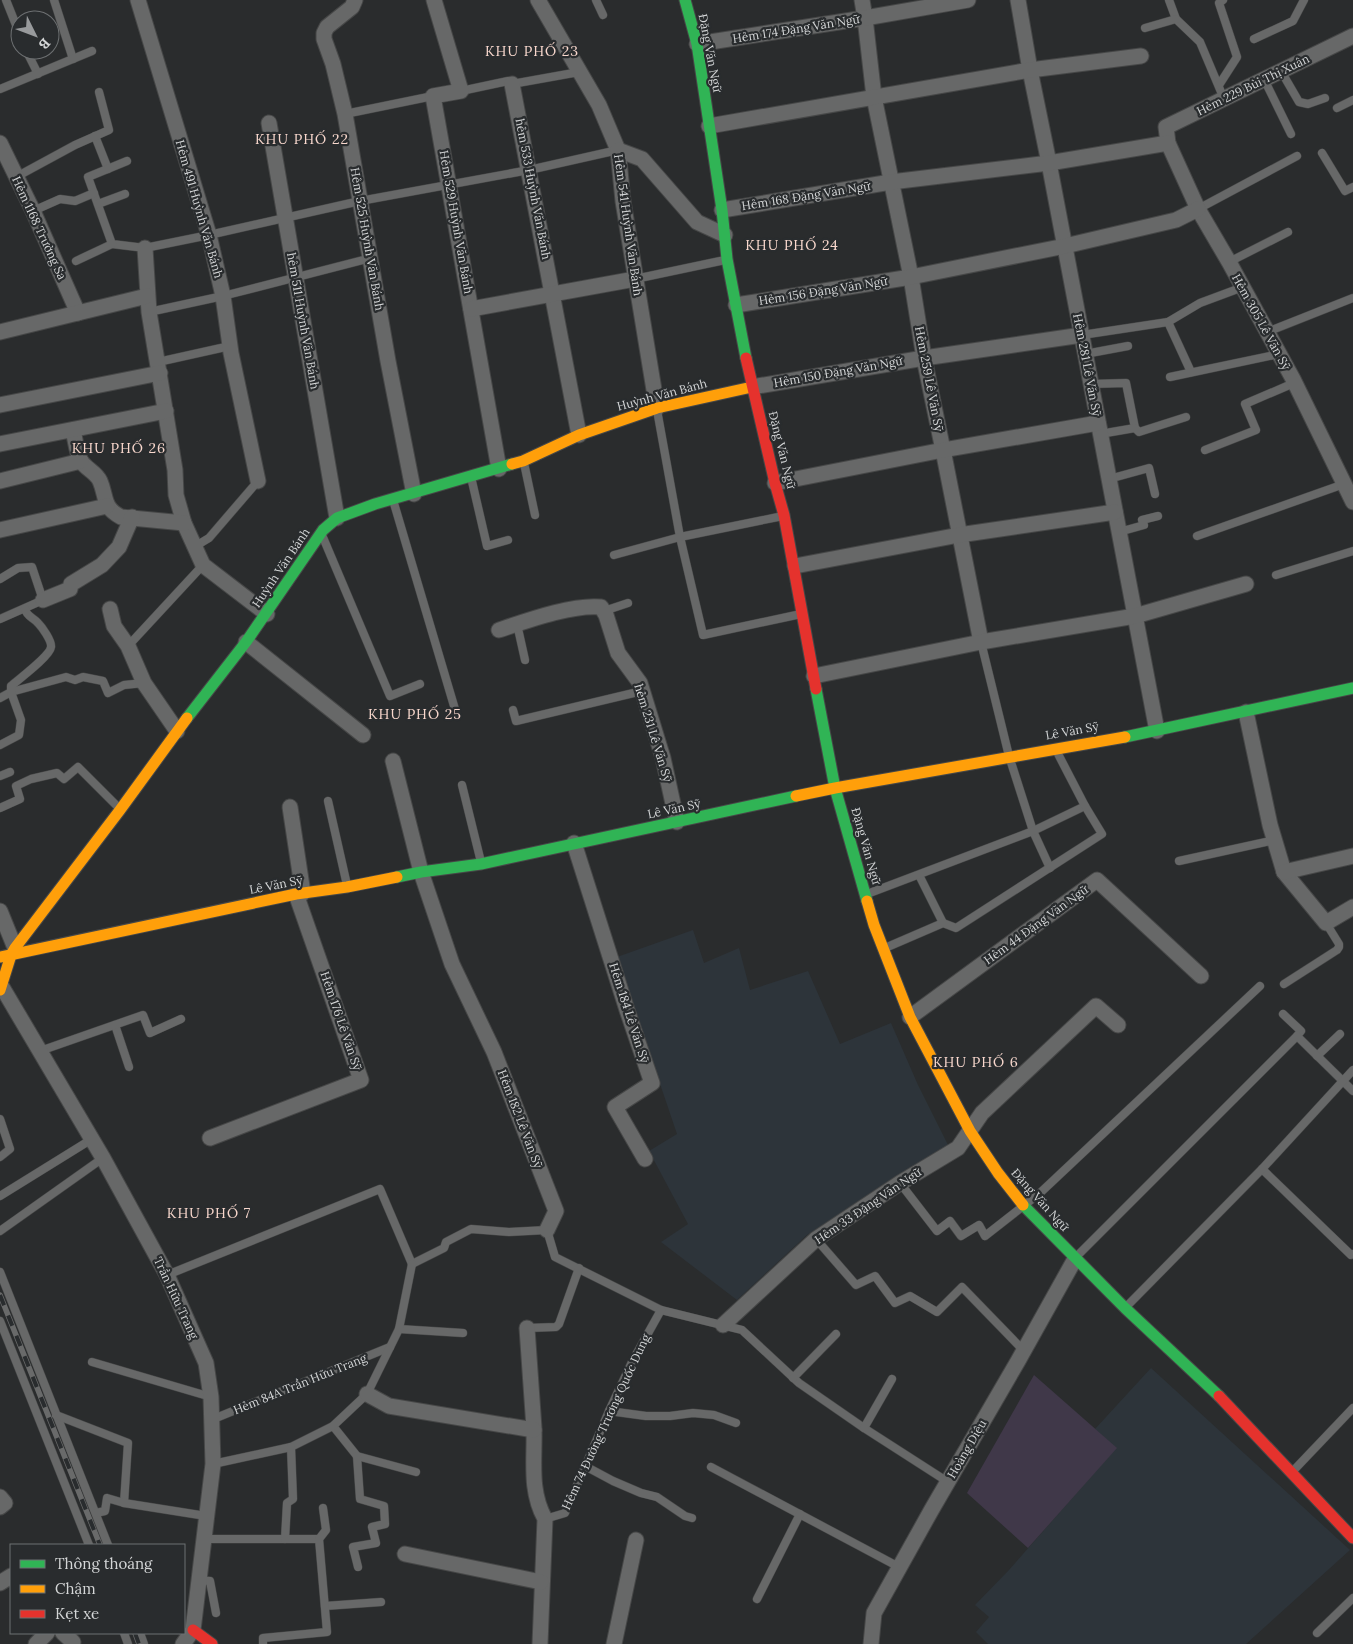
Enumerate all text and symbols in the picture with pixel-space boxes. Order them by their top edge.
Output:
north arrow [10,10,60,60]
street label: Hẻm 174 Đặng Văn Ngữ [731,11,861,46]
street label: Đặng Văn Ngữ [696,13,726,94]
text: B [35,34,54,53]
district label: KHU PHỐ 23 [485,41,579,60]
street label: Hẻm 229 Bùi Thị Xuân [1194,51,1312,118]
street label: hẻm 533 Huỳnh Văn Bánh [512,117,555,261]
district label: KHU PHỐ 22 [255,129,349,148]
street label: Hẻm 491 Huỳnh Văn Bánh [173,138,226,280]
street label: Hẻm 529 Huỳnh Văn Bánh [436,149,477,295]
street label: Hẻm 541 Huỳnh Văn Bánh [611,153,646,297]
street label: Hẻm 525 Huỳnh Văn Bánh [348,166,387,312]
street label: Hẻm 1168 Trường Sa [9,174,70,282]
street label: Hẻm 168 Đặng Văn Ngữ [740,178,872,213]
district label: KHU PHỐ 24 [745,235,839,254]
street label: hẻm 511 Huỳnh Văn Bánh [284,251,323,390]
street label: Hẻm 305 Lê Văn Sỹ [1229,271,1294,373]
street label: Hẻm 156 Đặng Văn Ngữ [758,273,889,308]
street label: Hẻm 281 Lê Văn Sỹ [1070,312,1105,418]
street label: Hẻm 259 Lê Văn Sỹ [912,325,947,433]
street label: Hẻm 150 Đặng Văn Ngữ [772,353,904,390]
street label: Huỳnh Văn Bánh [615,375,709,414]
street label: Đặng Văn Ngữ [766,410,800,491]
district label: KHU PHỐ 26 [72,438,166,457]
street label: Huỳnh Văn Bánh [248,525,313,610]
street label: hẻm 231 Lê Văn Sỹ [631,682,676,784]
district label: KHU PHỐ 25 [368,704,462,723]
street label: Lê Văn Sỹ [1044,718,1100,743]
street label: Lê Văn Sỹ [646,795,702,821]
street label: Đặng Văn Ngữ [848,806,885,887]
street label: Lê Văn Sỹ [248,872,304,897]
street label: Hẻm 44 Đặng Văn Ngữ [981,881,1091,967]
street label: Hẻm 184 Lê Văn Sỹ [606,961,653,1065]
street label: Hẻm 176 Lê Văn Sỹ [318,969,366,1073]
district label: KHU PHỐ 6 [933,1052,1019,1071]
street label: Hẻm 182 Lê Văn Sỹ [495,1067,546,1171]
street label: Hẻm 33 Đặng Văn Ngữ [811,1164,925,1247]
street label: Đặng Văn Ngữ [1008,1165,1073,1235]
district label: KHU PHỐ 7 [167,1203,251,1222]
street label: Trần Hữu Trang [151,1254,202,1342]
street label: Hẻm 74 Đường Trương Quốc Dung [558,1331,653,1512]
street label: Hẻm 84A Trần Hữu Trang [231,1350,369,1417]
street label: Hoàng Diệu [944,1417,989,1481]
legend [10,1544,185,1634]
text: Thông thoáng [55,1554,153,1573]
text: Chậm [55,1579,96,1598]
text: Kẹt xe [55,1604,99,1623]

